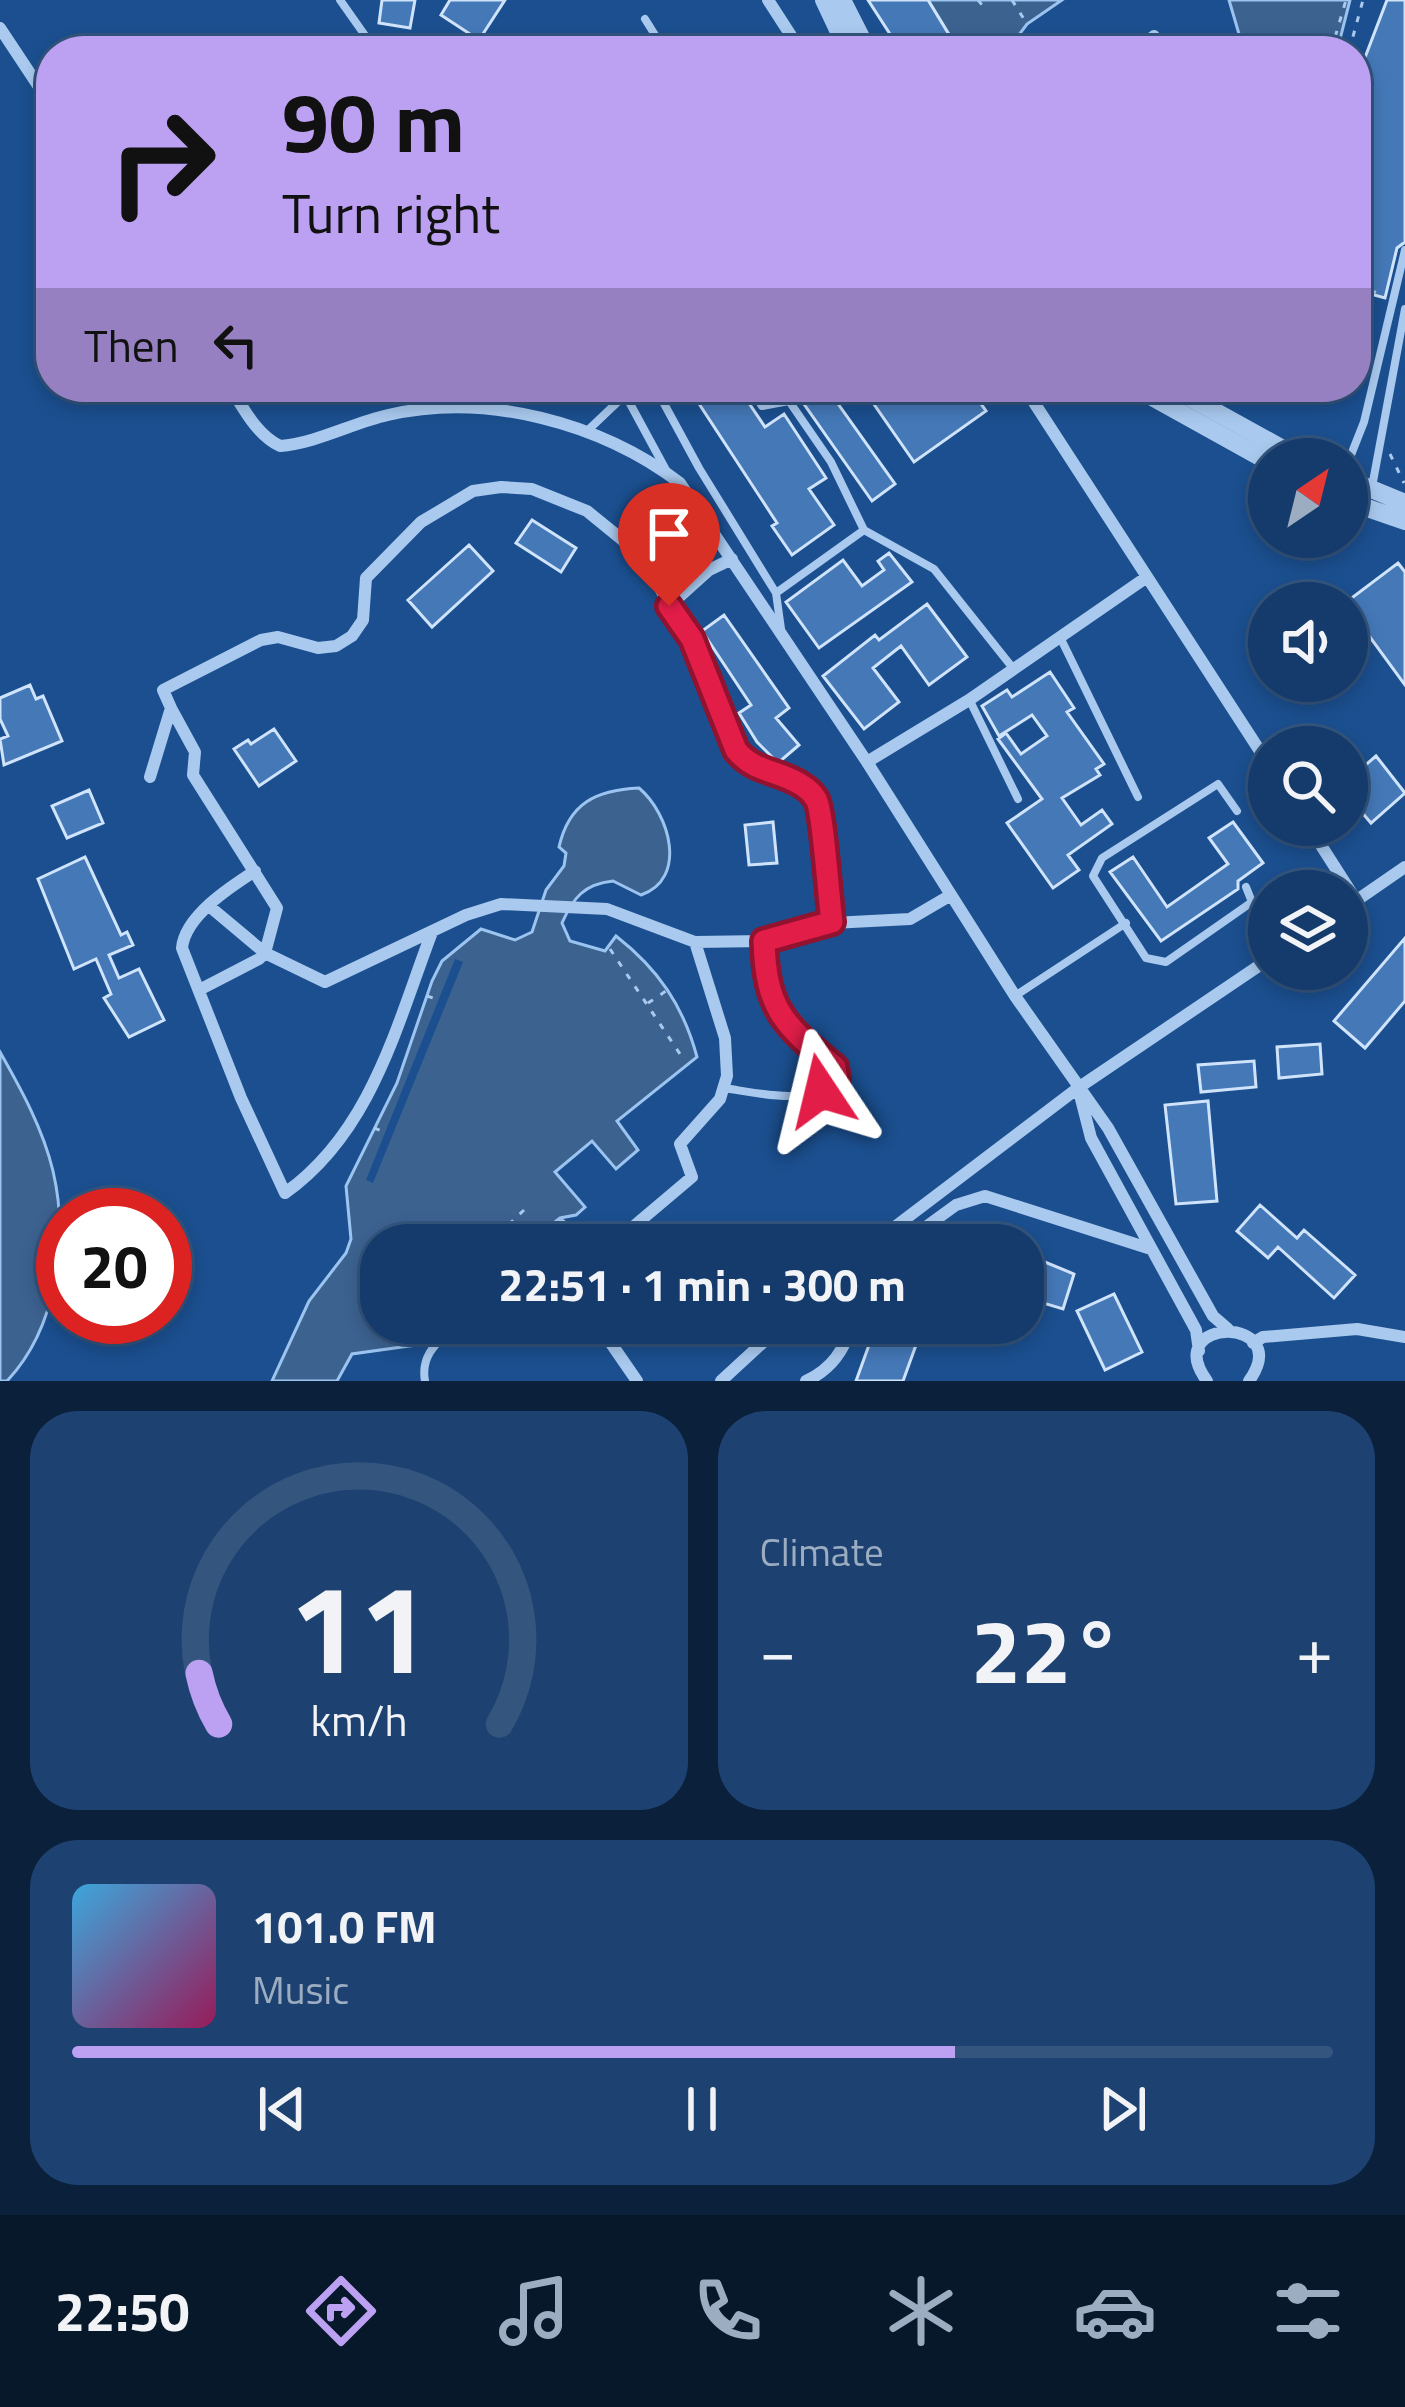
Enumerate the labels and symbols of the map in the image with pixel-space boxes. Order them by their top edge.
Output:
north arrow [1248,438,1368,558]
pin [618,483,720,606]
position arrow [758,1028,884,1154]
speed limit sign: 20 [36,1188,192,1344]

